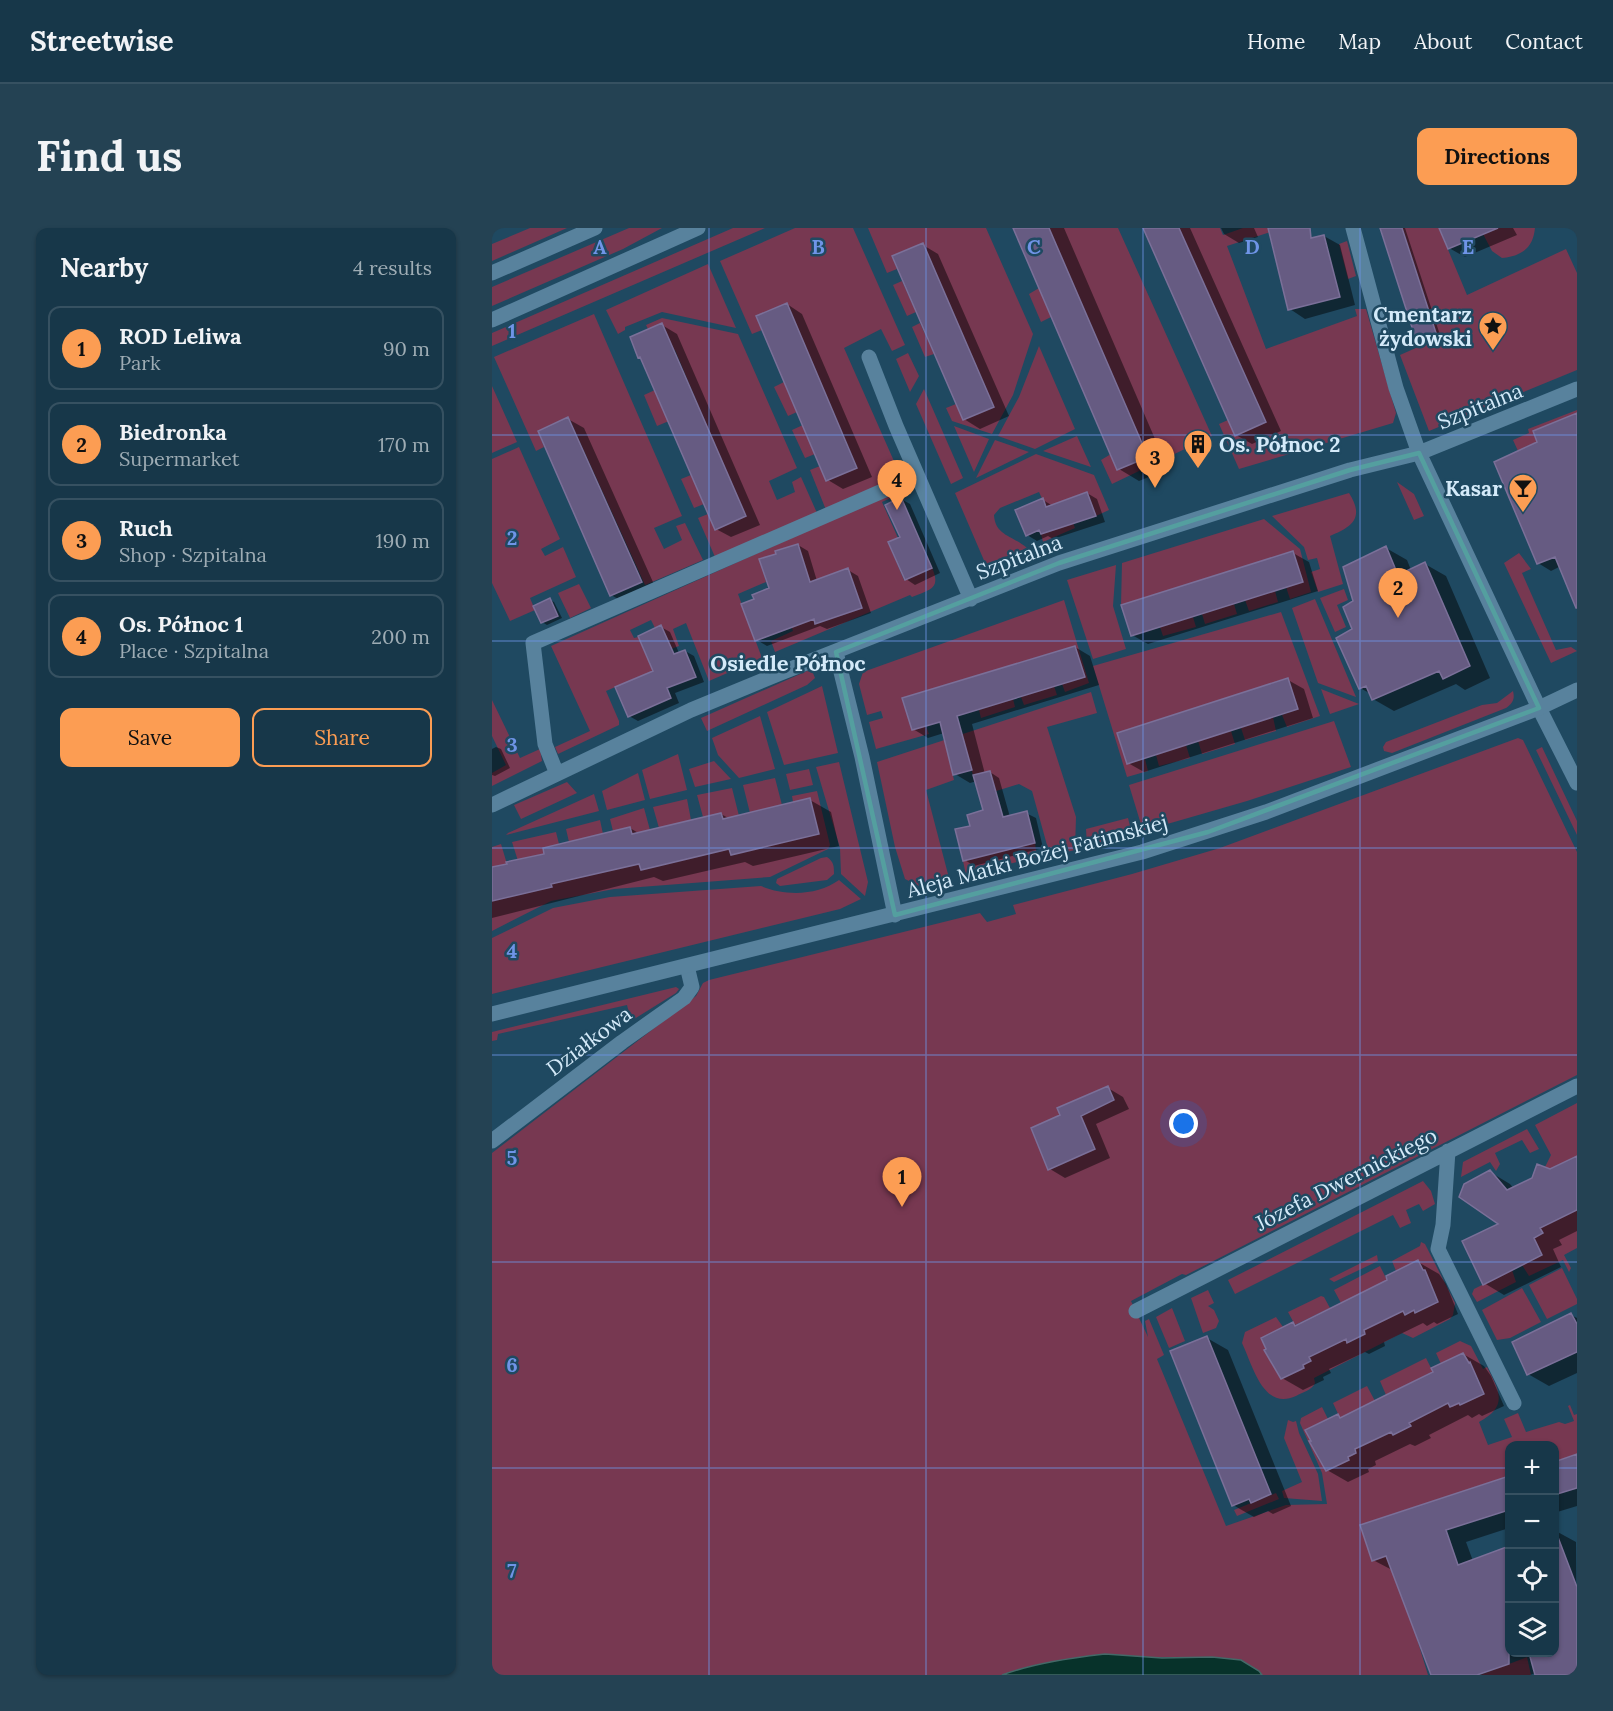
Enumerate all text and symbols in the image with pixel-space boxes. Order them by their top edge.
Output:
text: Streetwise [30,23,174,59]
text: Home [1247,28,1305,55]
text: Map [1338,28,1381,55]
text: About [1414,28,1472,55]
text: Contact [1505,28,1583,55]
button: Directions [1417,128,1577,185]
text: Find us [36,129,182,183]
text: A [593,234,607,259]
text: B [811,234,825,259]
text: C [1027,234,1041,259]
text: D [1244,234,1260,259]
text: E [1462,234,1474,259]
text: Nearby [60,251,148,284]
text: 4 results [353,255,432,280]
place label: Cmentarz żydowski [1373,301,1472,352]
place icon: Cmentarz żydowski [1477,310,1509,352]
text: 1 [508,318,516,343]
text: ROD Leliwa [119,322,241,350]
text: 1 [77,336,86,361]
text: 90 m [383,336,430,361]
text: Park [119,350,161,375]
street label: Szpitalna [1433,377,1527,435]
text: Biedronka [119,418,227,446]
building icon: Os. Północ 2 [1182,428,1214,470]
place label: Os. Północ 2 [1219,431,1341,458]
text: 2 [76,432,87,457]
text: 170 m [378,432,430,457]
pin: 3 [1136,438,1174,488]
text: Supermarket [119,446,239,471]
pin: 4 [878,460,916,510]
bar icon: Kasar [1507,472,1539,514]
place label: Kasar [1445,475,1502,502]
text: Ruch [119,514,173,542]
text: 2 [507,525,517,550]
text: 3 [76,528,87,553]
text: 190 m [376,528,430,553]
street label: Szpitalna [972,528,1066,586]
text: Shop · Szpitalna [119,542,267,567]
pin: 2 [1378,568,1418,618]
text: Os. Północ 1 [119,610,244,638]
text: 4 [76,624,87,649]
text: 200 m [371,624,430,649]
text: Place · Szpitalna [119,638,269,663]
district label: Osiedle Północ [710,649,866,677]
button: Save [60,708,240,767]
button: Share [252,708,432,767]
text: 3 [506,732,518,757]
street label: Aleja Matki Bożej Fatimskiej [903,808,1170,904]
text: 4 [507,938,518,963]
street label: Działkowa [541,1000,637,1082]
your location [1169,1109,1198,1138]
street label: Józefa Dwernickiego [1250,1122,1441,1237]
text: 5 [507,1145,518,1170]
pin: 1 [882,1158,922,1207]
text: 6 [506,1352,518,1377]
map controls [1505,1441,1559,1657]
button: + [1505,1441,1559,1495]
button: − [1505,1495,1559,1549]
button: locate [1505,1549,1559,1603]
text: 7 [507,1558,517,1583]
button: layers [1505,1603,1559,1657]

